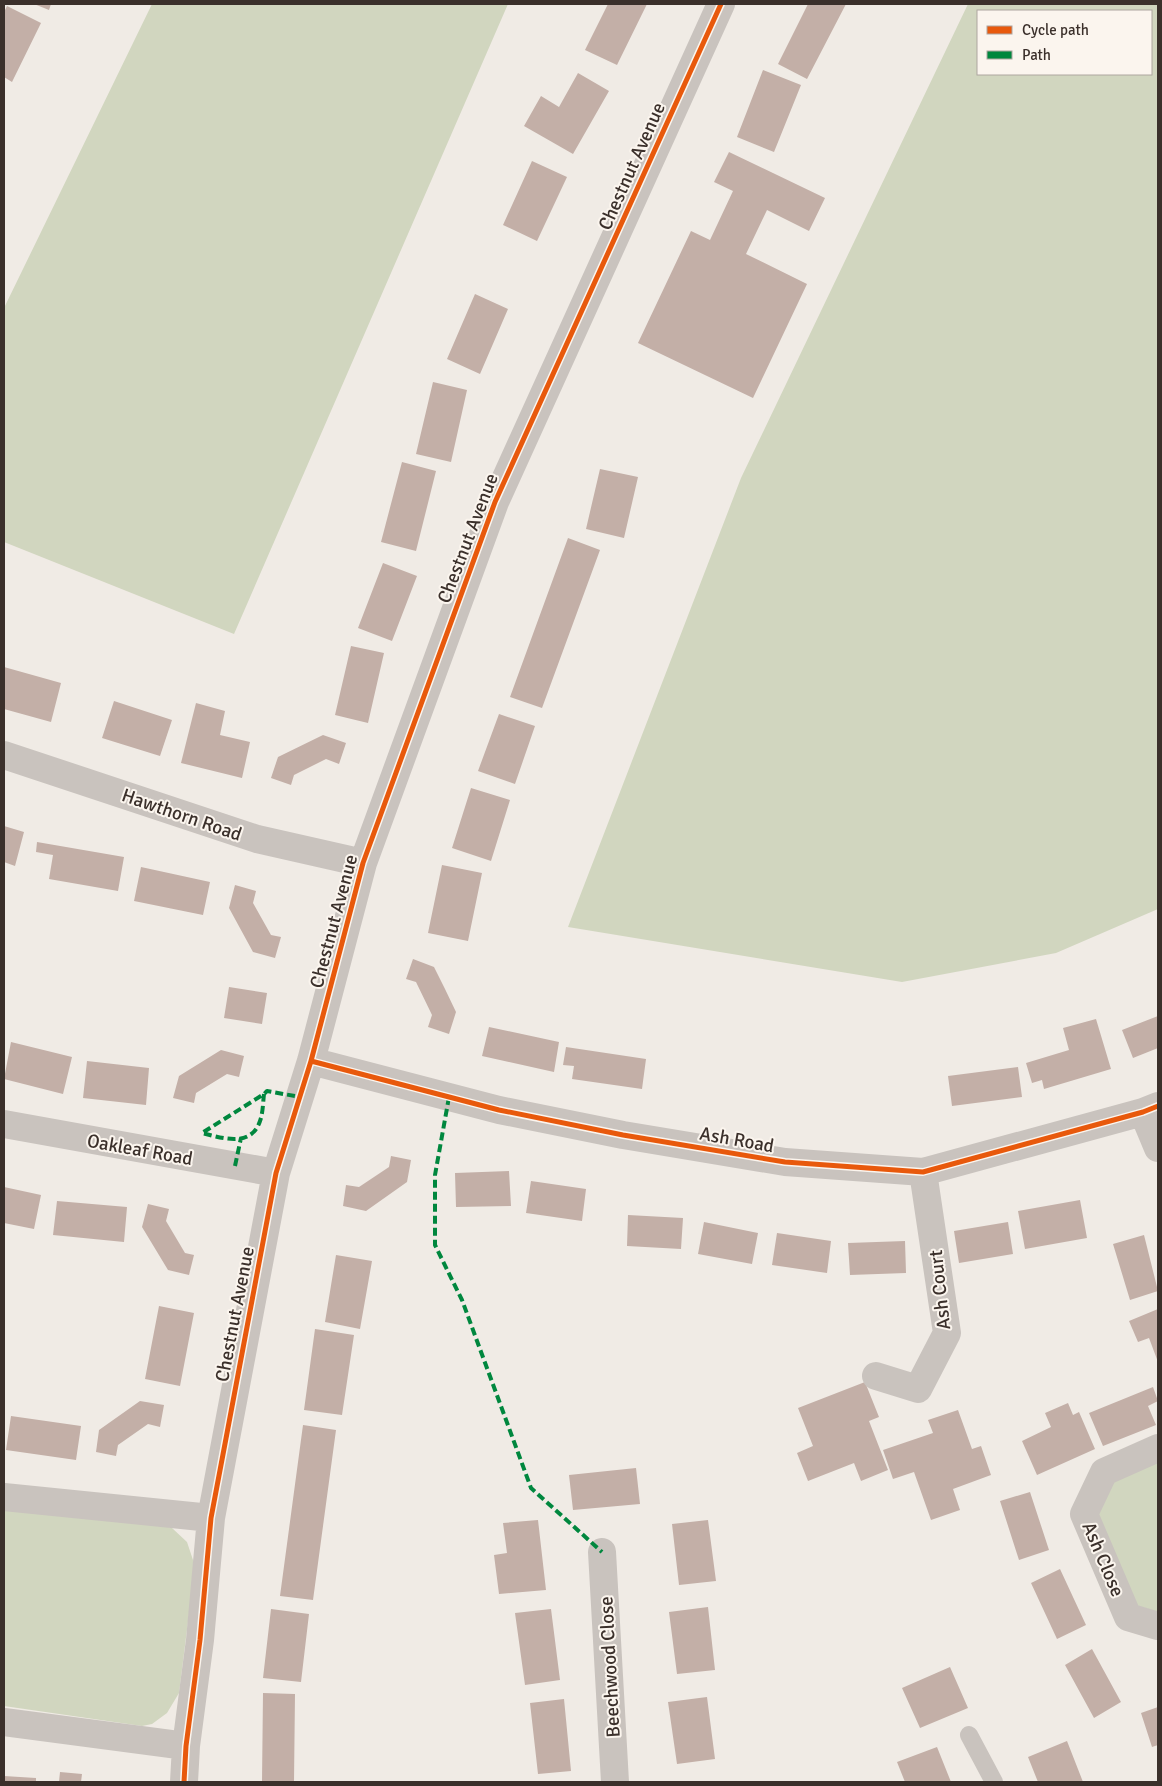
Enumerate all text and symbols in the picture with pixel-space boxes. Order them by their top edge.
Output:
legend [977,10,1152,75]
text: Cycle path [1022,21,1089,39]
text: Path [1022,46,1051,64]
street label: Chestnut Avenue [593,99,671,234]
street label: Chestnut Avenue [432,470,504,607]
street label: Hawthorn Road [119,783,245,847]
street label: Chestnut Avenue [305,852,363,991]
street label: Ash Road [698,1122,776,1158]
street label: Oakleaf Road [85,1129,195,1171]
street label: Chestnut Avenue [210,1245,260,1384]
street label: Ash Court [924,1248,956,1331]
street label: Ash Close [1077,1518,1130,1600]
street label: Beechwood Close [594,1596,626,1738]

